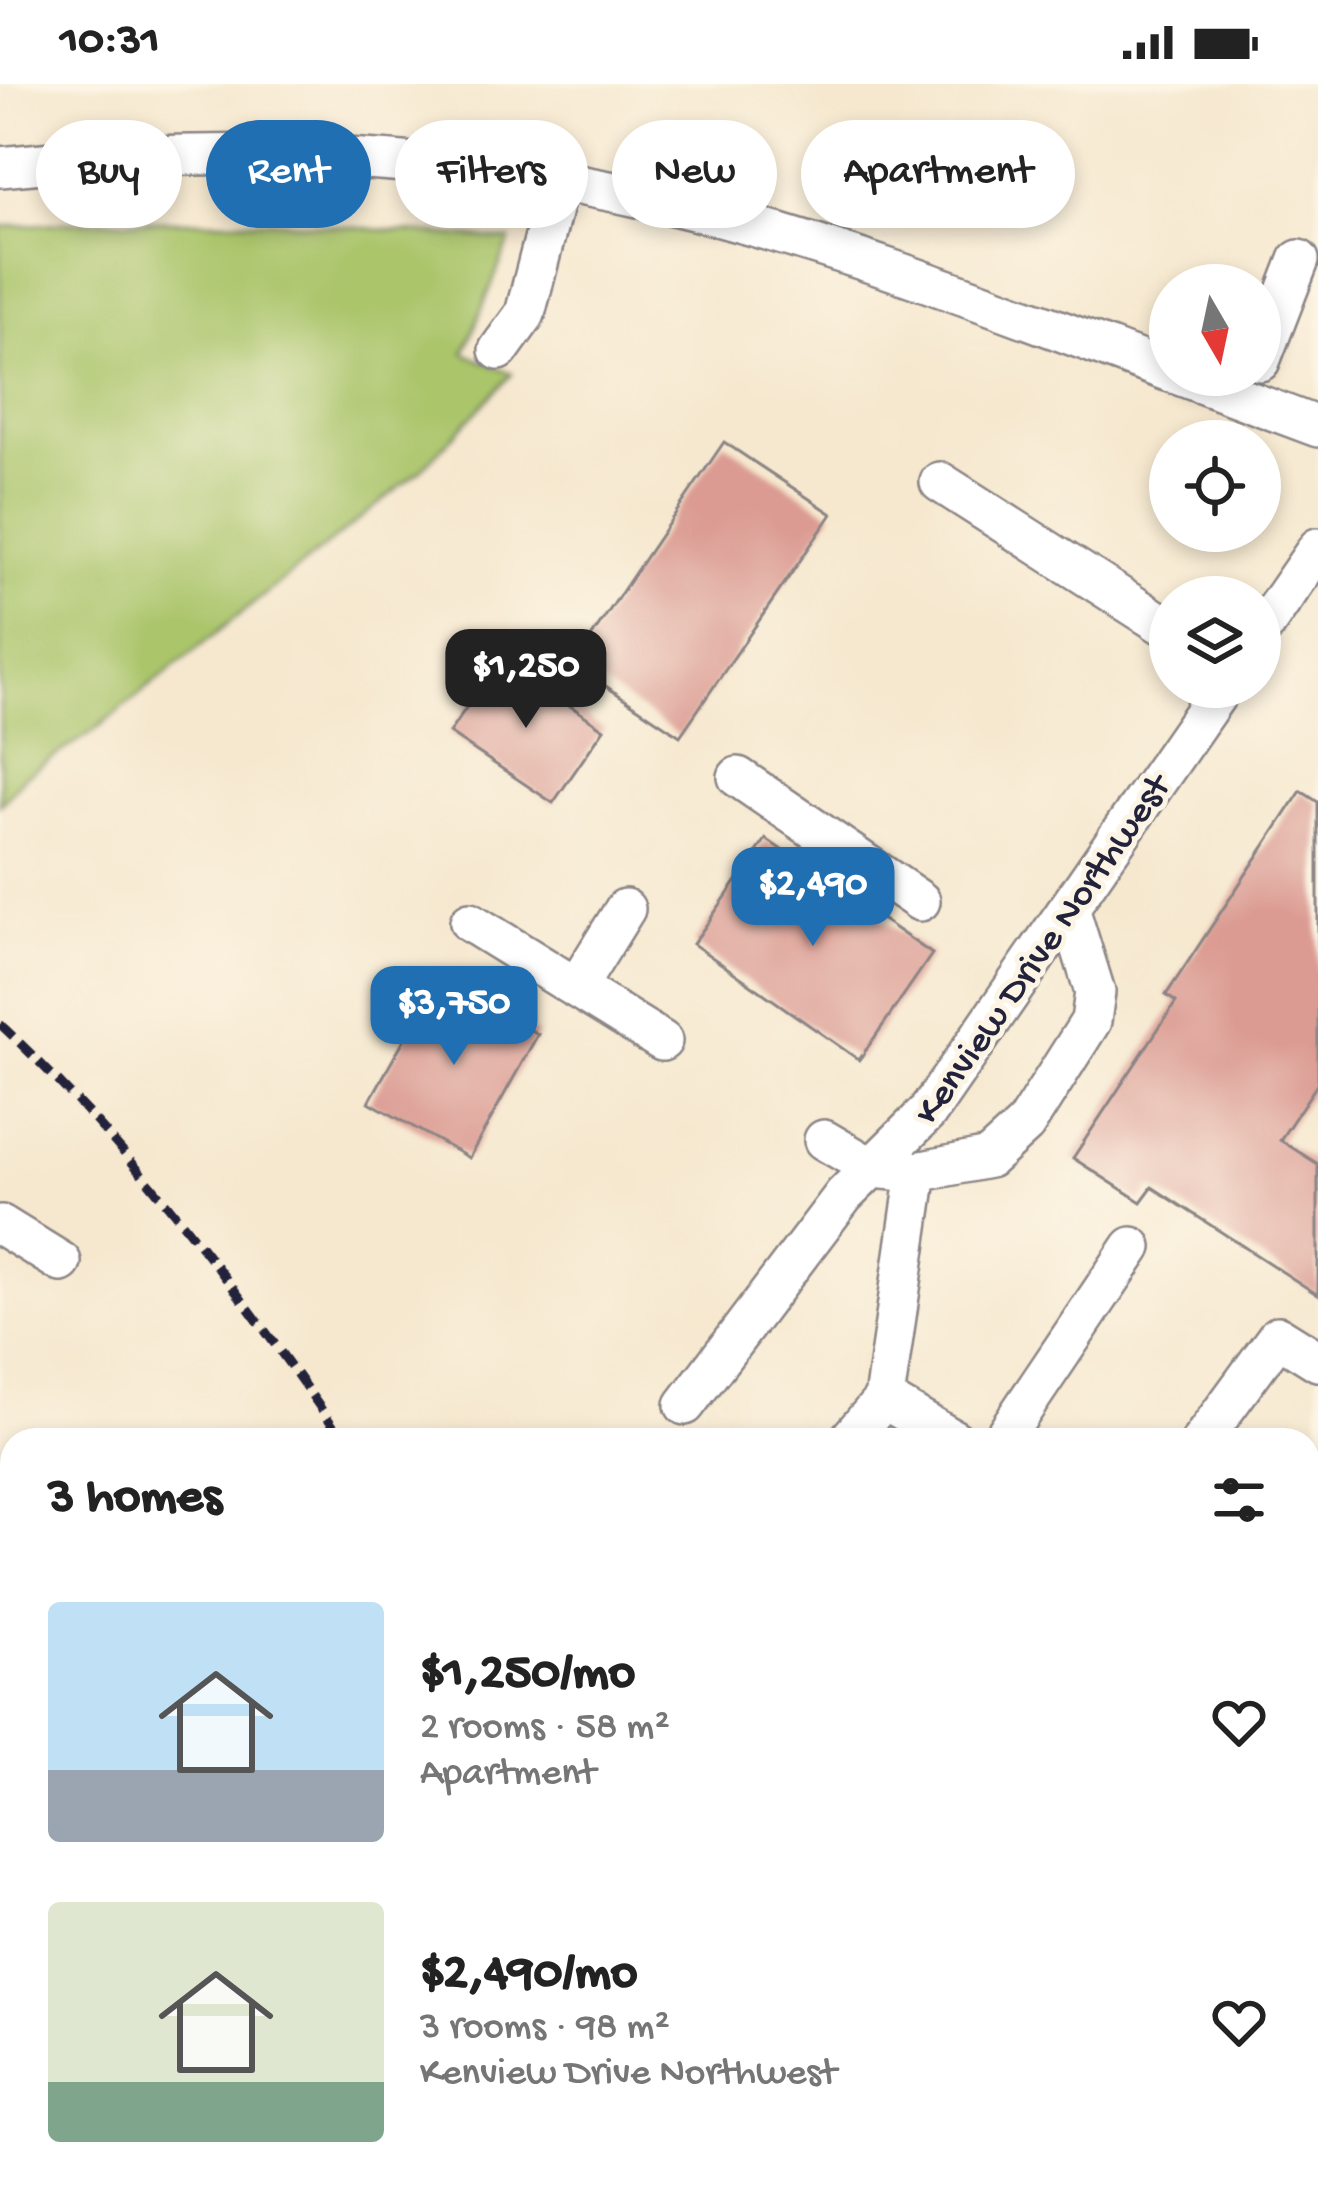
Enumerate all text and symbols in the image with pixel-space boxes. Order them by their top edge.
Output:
text: 10:31 [60,16,159,69]
chip: Buy [36,120,182,228]
chip: Rent [206,120,371,228]
chip: Filters [395,120,588,228]
chip: New [612,120,777,228]
chip: Apartment [801,120,1075,228]
north arrow [1149,264,1281,396]
map controls [1149,264,1281,708]
button: locate [1149,420,1281,552]
button: layers [1149,576,1281,708]
pin: $1,250 [428,629,624,731]
text: $1,250 [472,645,580,691]
street label: Kenview Drive Northwest [906,765,1185,1135]
pin: $2,490 [715,847,911,949]
text: $2,490 [758,863,868,909]
pin: $3,750 [356,966,552,1068]
text: $3,750 [398,982,510,1028]
icon: filters [1206,1467,1272,1533]
text: 3 homes [48,1470,222,1530]
text: $1,250/mo [420,1646,635,1706]
icon: home [144,1650,288,1794]
icon: heart [1206,1689,1272,1755]
text: 2 rooms · 58 m² [420,1706,670,1752]
text: Apartment [420,1752,596,1798]
text: $2,490/mo [420,1946,638,2006]
icon: home [144,1950,288,2094]
icon: heart [1206,1989,1272,2055]
text: 3 rooms · 98 m² [420,2006,670,2052]
text: Kenview Drive Northwest [420,2052,837,2098]

